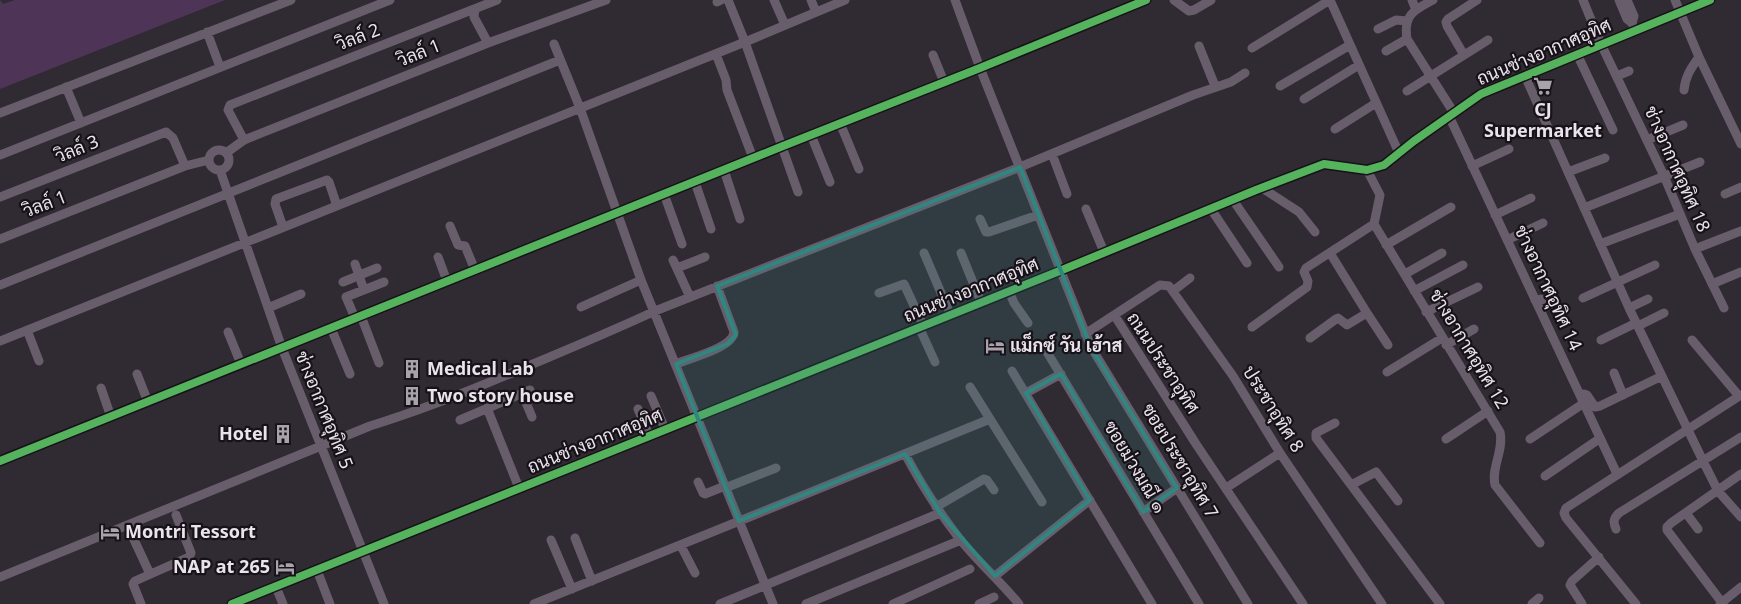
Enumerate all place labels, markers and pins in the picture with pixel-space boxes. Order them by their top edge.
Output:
supermarket icon: CJ Supermarket [1532,75,1554,97]
place label: CJ Supermarket [1484,97,1602,142]
place label: แม็กซ์ วัน เฮ้าส [1010,332,1122,357]
hotel icon: แม็กซ์ วัน เฮ้าส [984,335,1006,357]
place label: Medical Lab [427,356,534,380]
building icon: Medical Lab [401,358,423,380]
place label: Two story house [427,383,574,407]
building icon: Two story house [401,385,423,407]
place label: Hotel [219,421,268,445]
building icon: Hotel [272,423,294,445]
place label: Montri Tessort [125,519,256,543]
hotel icon: Montri Tessort [99,521,121,543]
place label: NAP at 265 [173,554,270,578]
hotel icon: NAP at 265 [274,556,296,578]

